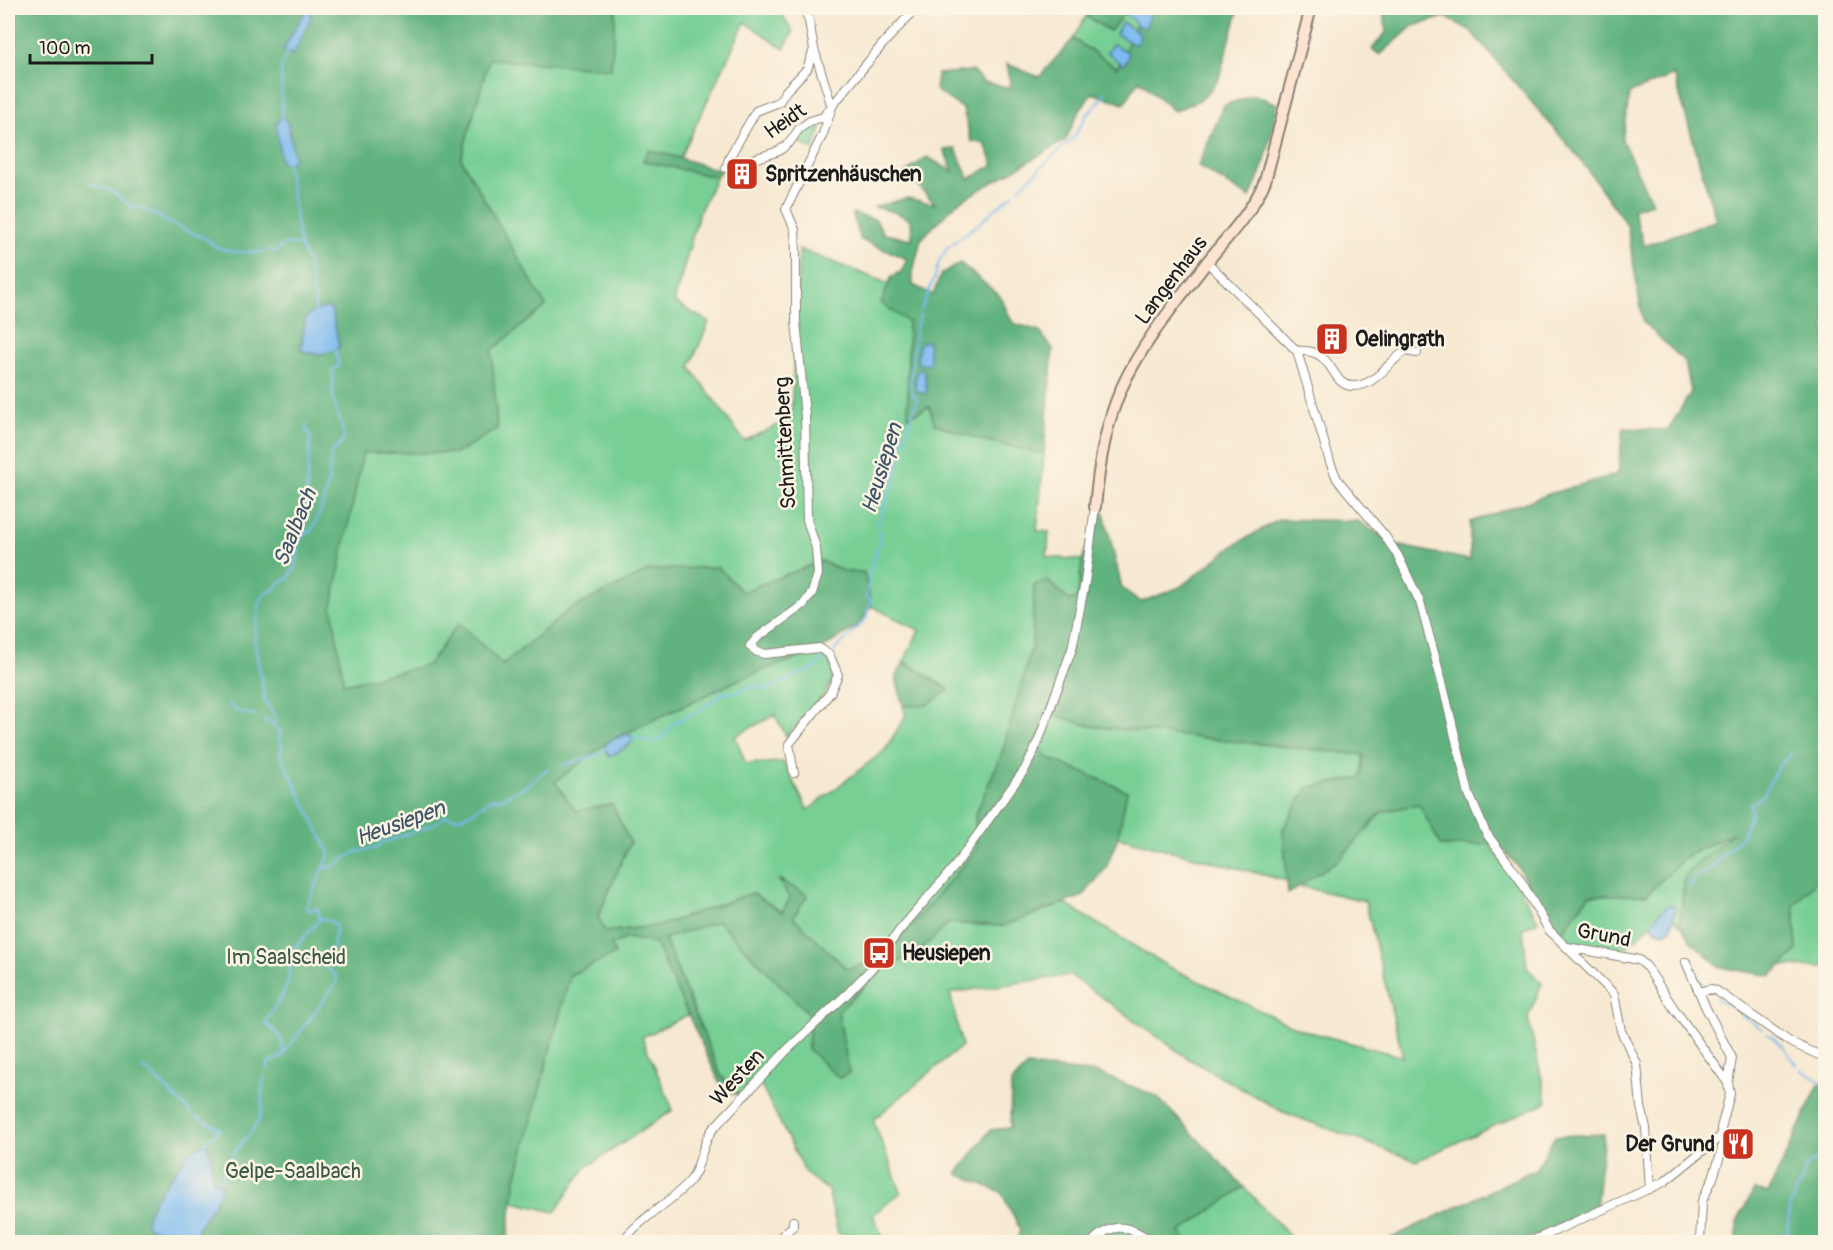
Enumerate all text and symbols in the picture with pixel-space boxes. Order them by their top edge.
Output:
scale bar [30,27,152,65]
text: 100 m [39,37,91,60]
street label: Heidt [759,97,812,145]
building icon: Spritzenhäuschen [724,156,760,192]
place label: Spritzenhäuschen [765,161,922,188]
street label: Langenhaus [1129,230,1214,330]
building icon: Oelingrath [1314,321,1350,357]
place label: Oelingrath [1355,326,1445,353]
street label: Schmittenberg [769,376,802,510]
water label: Heusiepen [855,418,909,517]
water label: Saalbach [267,483,324,570]
water label: Heusiepen [352,793,450,852]
street label: Grund [1575,917,1633,954]
bus stop icon: Heusiepen [861,935,897,971]
place label: Heusiepen [902,940,991,967]
park label: Im Saalscheid [226,944,346,971]
street label: Westen [704,1043,770,1111]
restaurant icon: Der Grund [1720,1126,1756,1162]
place label: Der Grund [1625,1131,1715,1158]
park label: Gelpe-Saalbach [225,1158,361,1185]

